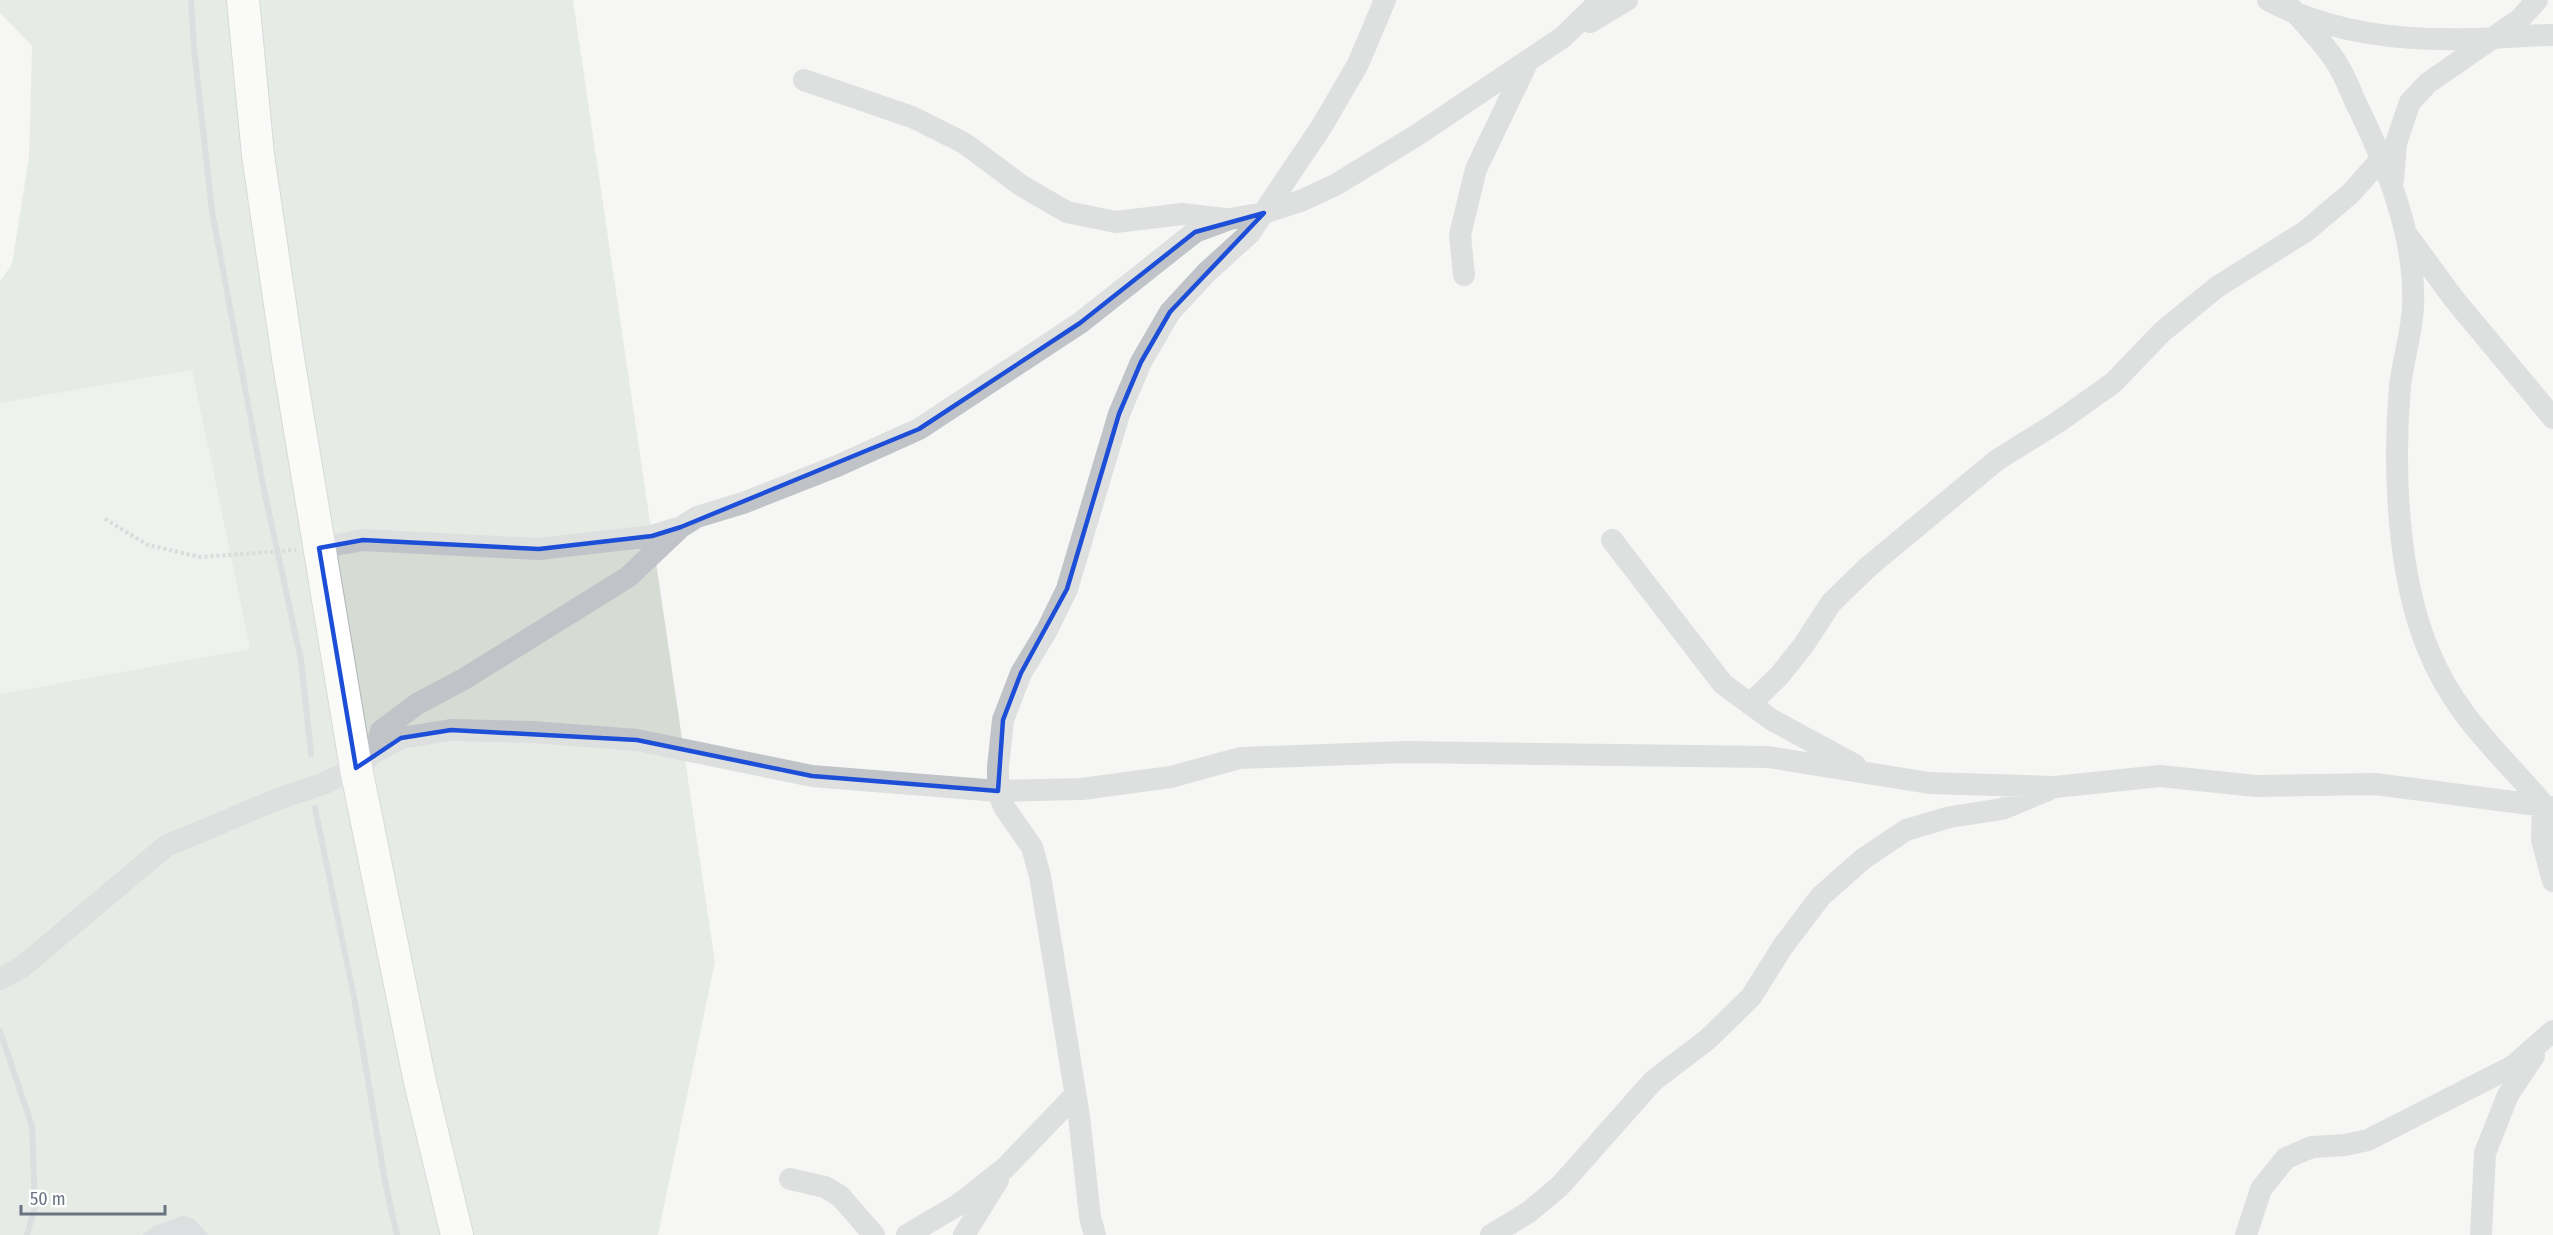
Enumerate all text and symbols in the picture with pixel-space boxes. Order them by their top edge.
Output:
scale bar [21,1178,165,1216]
text: 50 m [30,1188,66,1210]

